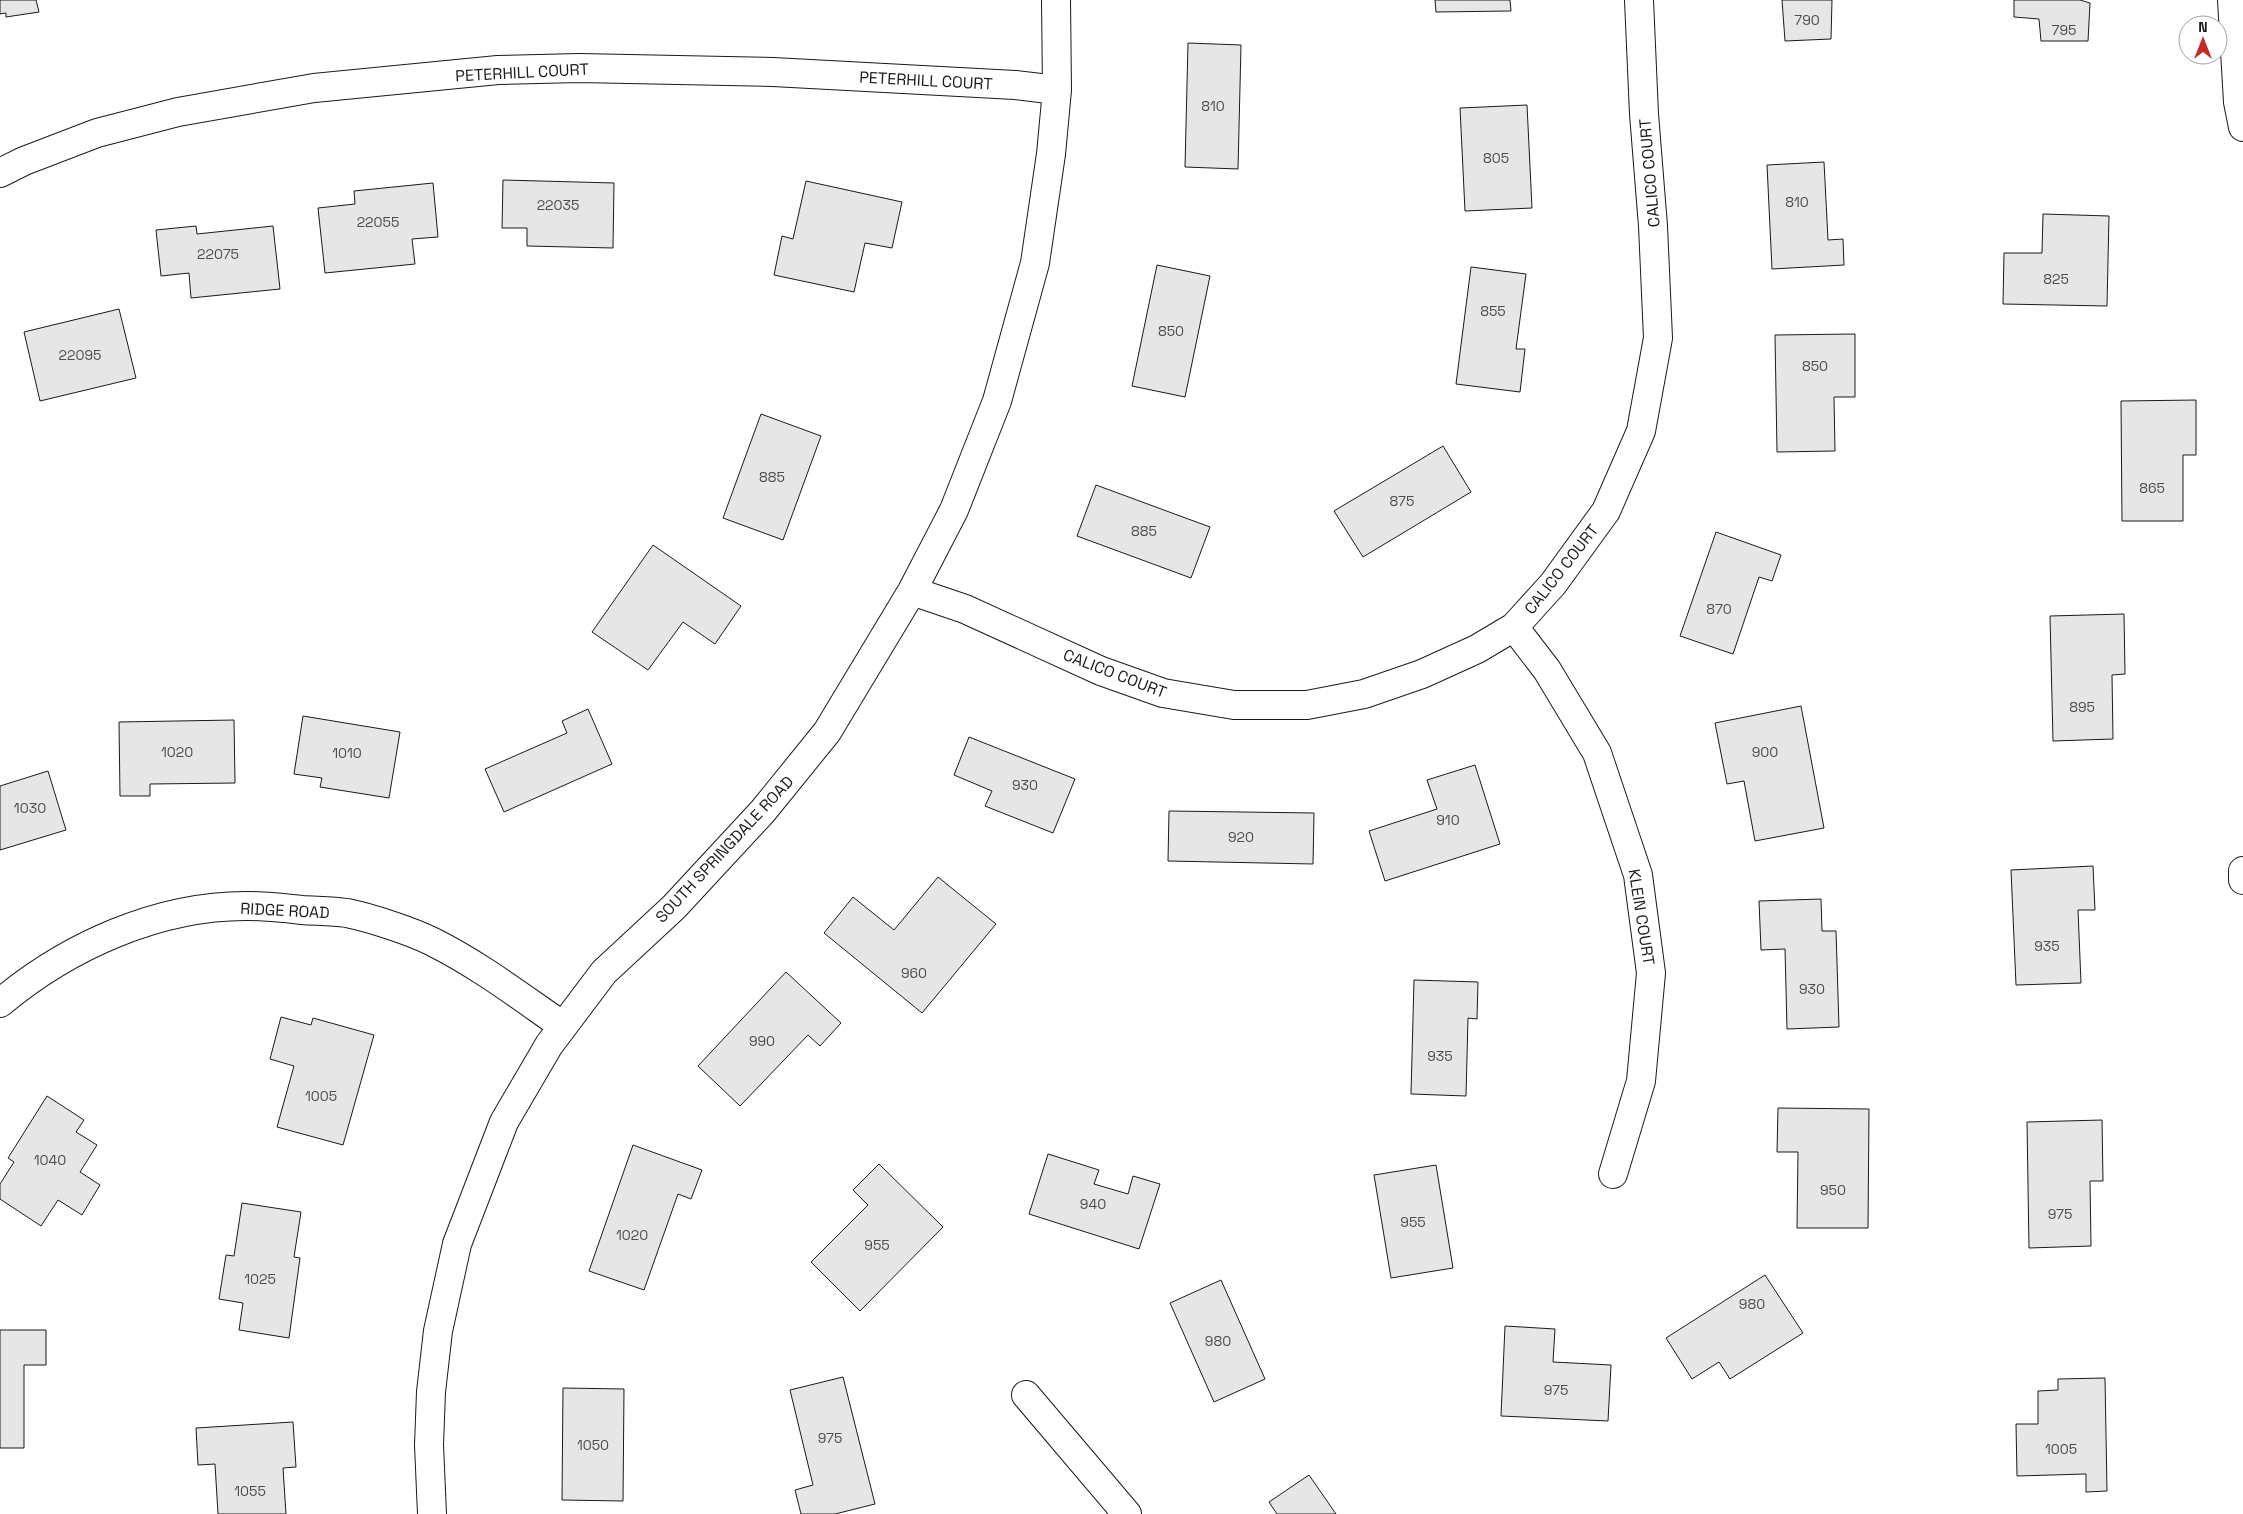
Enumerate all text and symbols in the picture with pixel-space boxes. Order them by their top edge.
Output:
house number: 790 [1794,11,1820,29]
north arrow [2178,15,2228,65]
text: N [2198,18,2208,36]
house number: 795 [2052,21,2076,39]
street label: PETERHILL COURT [455,59,589,86]
street label: PETERHILL COURT [859,67,993,94]
house number: 810 [1201,97,1225,115]
street label: CALICO COURT [1634,118,1665,228]
house number: 805 [1483,149,1509,167]
house number: 810 [1785,193,1809,211]
house number: 22035 [537,196,579,214]
house number: 22055 [357,213,399,231]
house number: 22075 [197,245,239,263]
house number: 825 [2043,270,2069,288]
house number: 855 [1480,302,1506,320]
house number: 850 [1158,322,1184,340]
house number: 22095 [59,346,101,364]
house number: 850 [1802,357,1828,375]
house number: 885 [759,468,785,486]
house number: 865 [2139,479,2165,497]
house number: 875 [1390,492,1414,510]
street label: CALICO COURT [1520,520,1603,619]
house number: 885 [1131,522,1157,540]
house number: 870 [1706,600,1732,618]
street label: CALICO COURT [1060,644,1169,703]
house number: 895 [2069,698,2095,716]
house number: 1020 [161,743,193,761]
house number: 900 [1752,743,1778,761]
house number: 1010 [332,744,362,762]
street label: SOUTH SPRINGDALE ROAD [651,771,798,927]
house number: 930 [1012,776,1038,794]
house number: 1030 [14,799,46,817]
house number: 910 [1436,811,1460,829]
house number: 920 [1228,828,1254,846]
street label: KLEIN COURT [1624,867,1659,967]
street label: RIDGE ROAD [240,898,330,923]
house number: 935 [2034,937,2060,955]
house number: 960 [901,964,927,982]
house number: 930 [1799,980,1825,998]
house number: 990 [749,1032,775,1050]
house number: 935 [1427,1047,1453,1065]
house number: 1005 [305,1087,337,1105]
house number: 1040 [34,1151,66,1169]
house number: 950 [1820,1181,1846,1199]
house number: 940 [1080,1195,1106,1213]
house number: 975 [2048,1205,2072,1223]
house number: 955 [1400,1213,1426,1231]
house number: 1020 [616,1226,648,1244]
house number: 955 [864,1236,890,1254]
house number: 1025 [244,1270,276,1288]
house number: 980 [1739,1295,1765,1313]
house number: 980 [1205,1332,1231,1350]
house number: 975 [1544,1381,1568,1399]
house number: 975 [818,1429,842,1447]
house number: 1050 [577,1436,609,1454]
house number: 1005 [2045,1440,2077,1458]
house number: 1055 [234,1482,266,1500]

